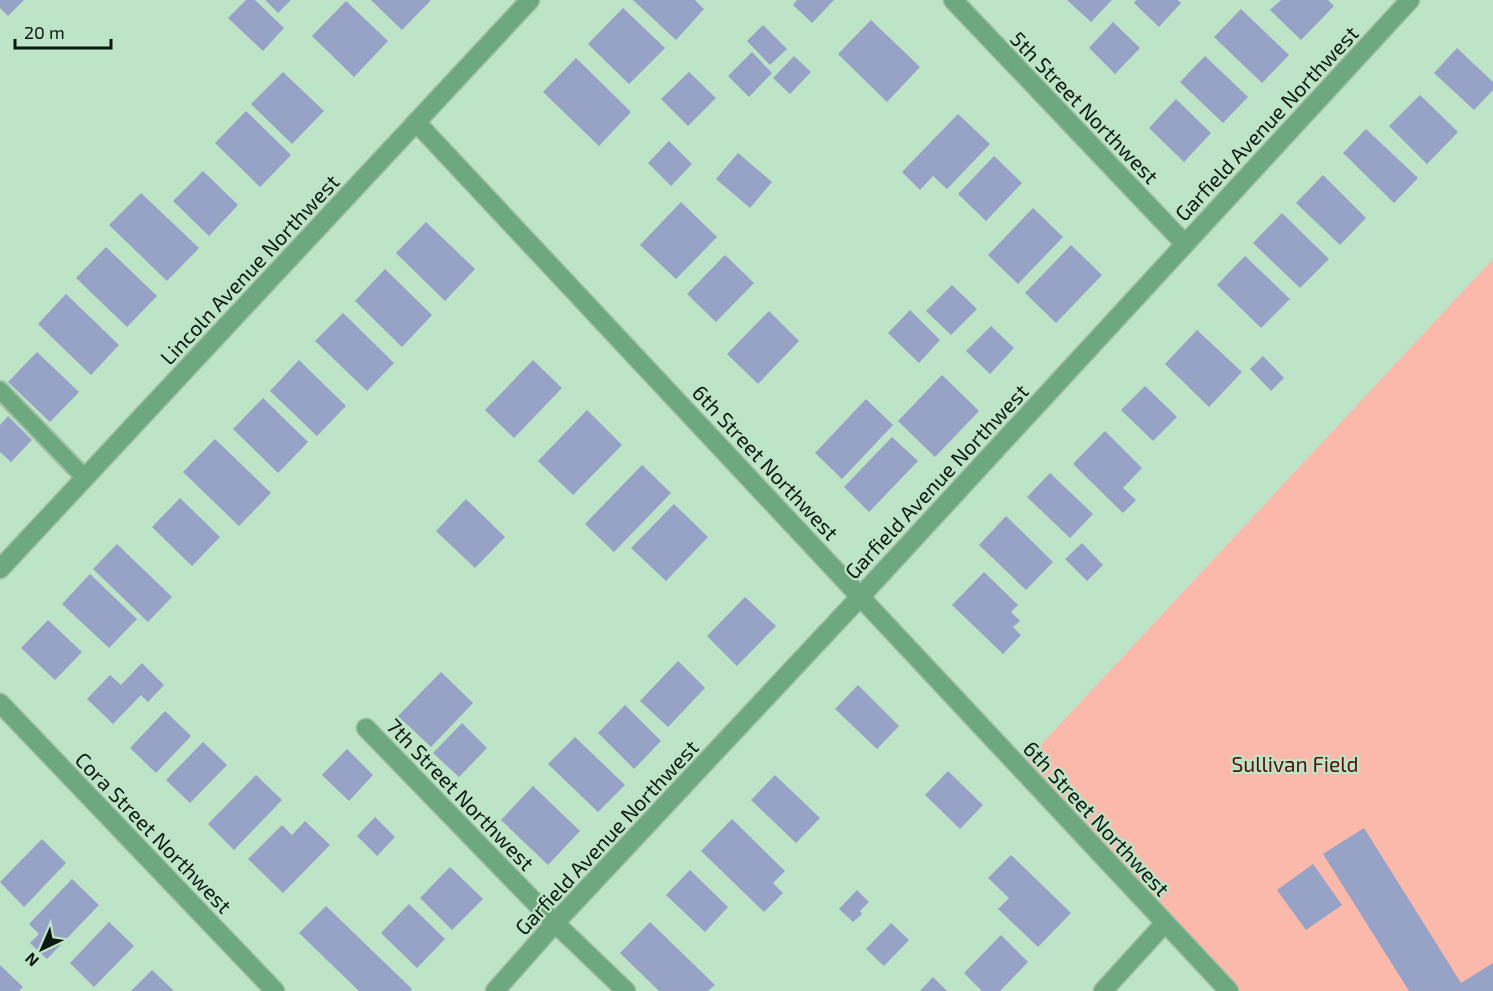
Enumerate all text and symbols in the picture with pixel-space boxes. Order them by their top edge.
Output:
scale bar [15,12,111,50]
street label: Garfield Avenue Northwest [1169,20,1363,226]
text: 20 m [24,21,65,43]
street label: 5th Street Northwest [1006,26,1164,188]
street label: Lincoln Avenue Northwest [154,169,344,369]
street label: Garfield Avenue Northwest [839,378,1033,584]
street label: 6th Street Northwest [688,379,844,545]
street label: 7th Street Northwest [382,713,540,875]
street label: Garfield Avenue Northwest [509,734,703,940]
street label: 6th Street Northwest [1019,735,1175,901]
street label: Cora Street Northwest [71,746,237,918]
park label: Sullivan Field [1232,751,1358,776]
north arrow [12,919,72,979]
text: N [20,949,42,971]

